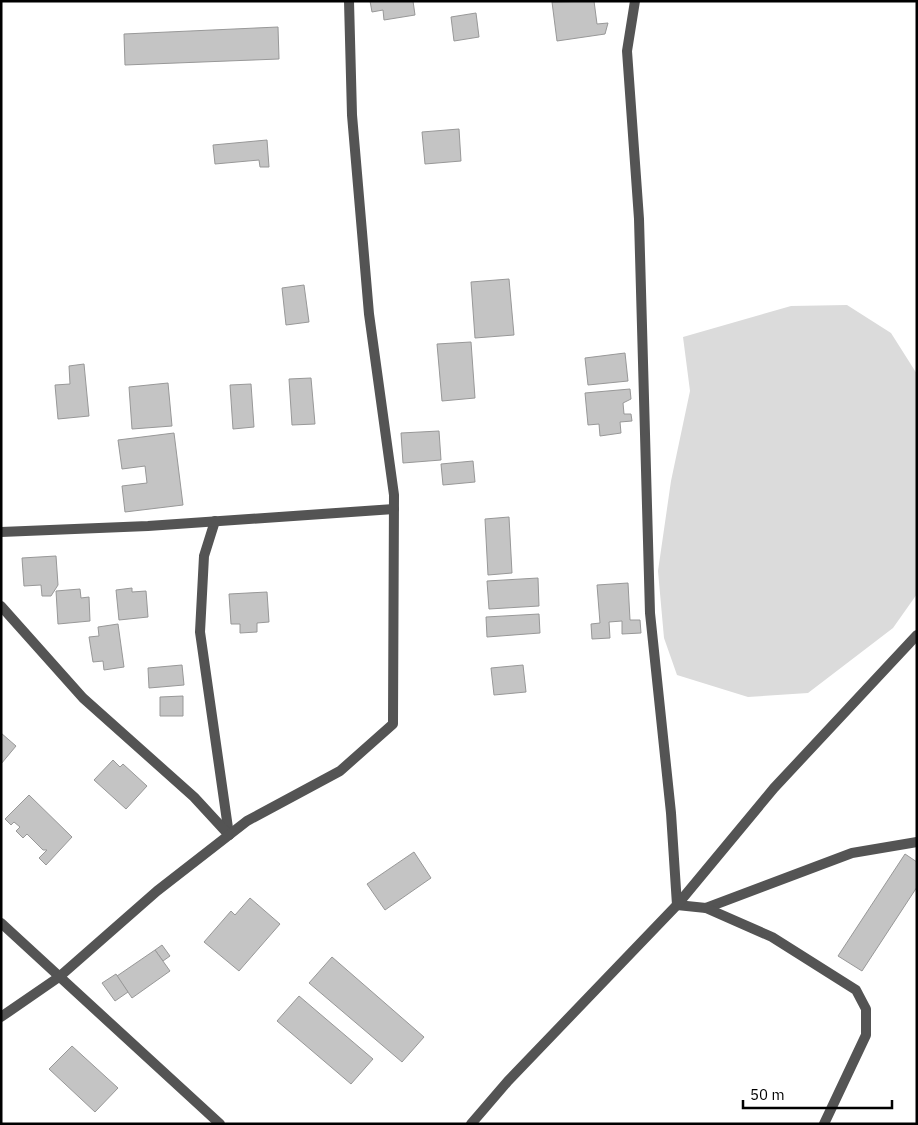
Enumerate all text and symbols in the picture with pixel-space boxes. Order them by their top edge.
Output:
scale bar [743,1078,892,1110]
text: 50 m [750,1085,785,1104]

